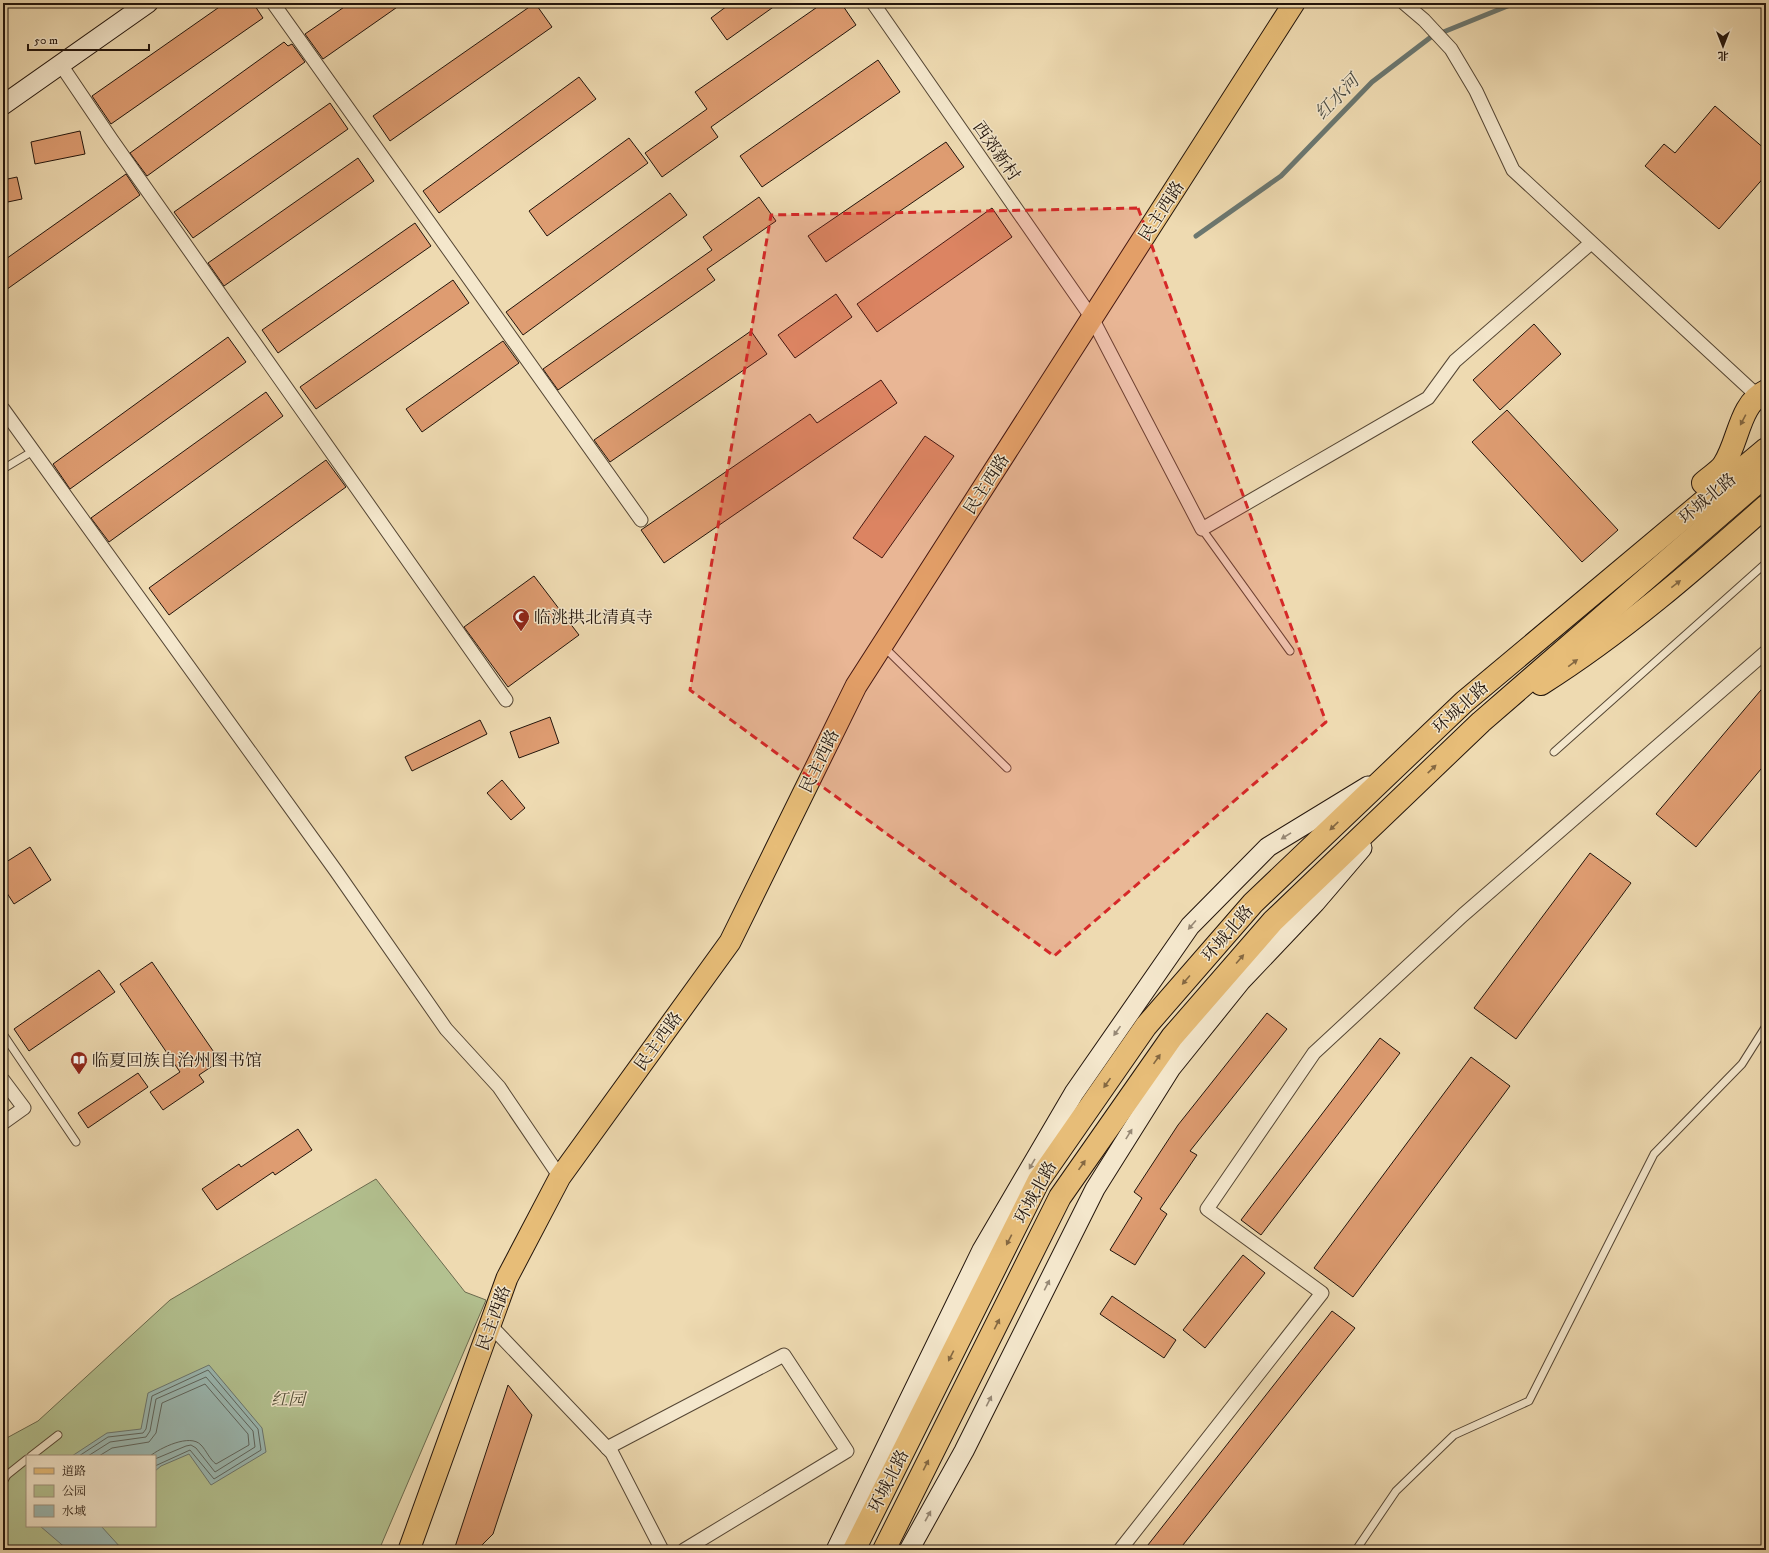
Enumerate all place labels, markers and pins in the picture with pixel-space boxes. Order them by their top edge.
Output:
mosque icon: 临洮拱北清真寺 [511,607,531,632]
place label: 临洮拱北清真寺 [534,607,653,629]
library icon: 临夏回族自治州图书馆 [69,1050,89,1075]
place label: 临夏回族自治州图书馆 [92,1050,262,1072]

